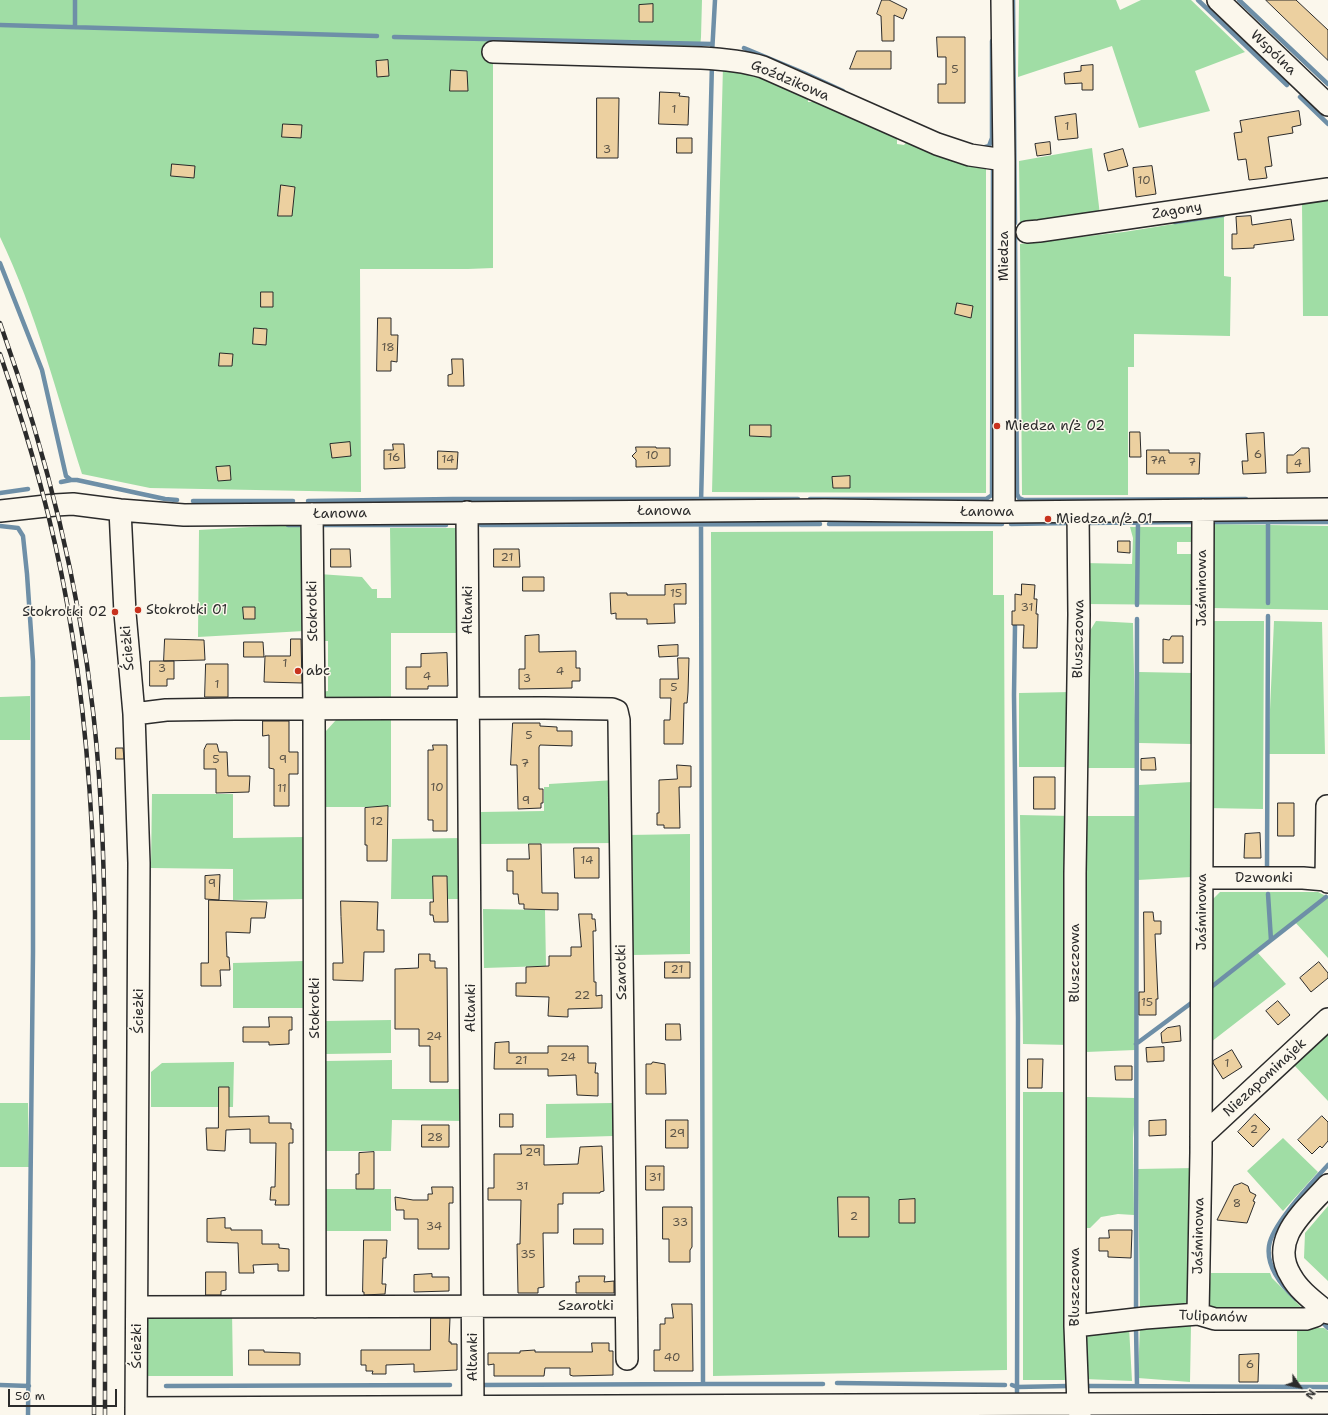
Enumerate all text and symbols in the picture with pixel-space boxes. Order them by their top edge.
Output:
street label: Wspólna [1247,27,1299,79]
street label: Goździkowa [748,57,832,105]
house number: 5 [951,63,959,77]
house number: 1 [671,103,677,117]
house number: 1 [1064,120,1070,134]
house number: 3 [603,143,611,157]
house number: 10 [1137,174,1151,188]
street label: Zagony [1151,199,1203,223]
street label: Miedza [996,231,1012,281]
house number: 18 [381,341,395,355]
place label: Miedza n/ż 02 [1005,418,1105,434]
marker: Miedza n/ż 02 [992,421,1002,431]
house number: 6 [1254,448,1262,462]
house number: 10 [645,449,659,463]
house number: 16 [387,451,401,465]
house number: 14 [442,453,454,467]
house number: 7A [1150,454,1166,468]
house number: 7 [1188,456,1196,470]
house number: 4 [1294,457,1302,471]
street label: Łanowa [637,503,691,519]
street label: Łanowa [960,504,1014,520]
street label: Łanowa [313,505,367,523]
place label: Miedza n/ż 01 [1056,511,1153,527]
marker: Miedza n/ż 01 [1043,514,1053,524]
street label: Jaśminowa [1194,550,1210,626]
house number: 21 [501,551,513,565]
street label: Stokrotki [304,580,322,642]
street label: Altanki [460,586,476,634]
house number: 15 [670,587,682,601]
street label: Bluszczowa [1070,599,1088,679]
house number: 31 [1021,601,1033,615]
place label: Stokrotki 01 [146,602,227,618]
place label: Stokrotki 02 [22,604,107,620]
marker: Stokrotki 01 [133,605,143,615]
marker: Stokrotki 02 [110,607,120,617]
street label: Ścieżki [118,625,138,671]
house number: 1 [282,657,288,671]
house number: 3 [158,662,166,676]
place label: abc [306,663,330,679]
house number: 4 [556,665,564,679]
marker: abc [293,666,303,676]
house number: 4 [423,670,431,684]
house number: 3 [523,672,531,686]
house number: 1 [214,678,220,692]
house number: 5 [670,681,678,695]
house number: 5 [525,729,533,743]
house number: 5 [212,753,220,767]
house number: 9 [279,753,287,767]
house number: 7 [521,757,529,771]
house number: 10 [430,781,444,795]
house number: 11 [277,782,287,796]
house number: 9 [522,794,530,808]
house number: 12 [371,815,383,829]
house number: 14 [581,854,593,868]
street label: Dzwonki [1235,870,1293,886]
street label: Jaśminowa [1194,874,1210,950]
house number: 9 [208,877,216,891]
street label: Bluszczowa [1067,924,1083,1002]
street label: Szarotki [613,944,631,1000]
house number: 21 [671,963,683,977]
street label: Stokrotki [307,977,323,1039]
street label: Altanki [463,984,479,1032]
street label: Ścieżki [131,988,147,1034]
house number: 22 [574,989,590,1003]
house number: 15 [1141,996,1153,1010]
house number: 24 [426,1030,442,1044]
street label: Niezapominajek [1220,1035,1310,1121]
house number: 24 [560,1051,576,1065]
house number: 21 [515,1054,527,1068]
house number: 1 [1224,1057,1230,1071]
house number: 2 [1250,1123,1258,1137]
house number: 29 [669,1127,685,1141]
house number: 28 [427,1131,443,1145]
house number: 29 [525,1146,541,1160]
house number: 31 [649,1171,661,1185]
house number: 31 [516,1180,528,1194]
street label: Jaśminowa [1190,1197,1208,1275]
house number: 8 [1233,1197,1241,1211]
house number: 2 [850,1210,858,1224]
house number: 33 [672,1216,688,1230]
house number: 34 [426,1220,442,1234]
house number: 35 [520,1248,536,1262]
street label: Bluszczowa [1067,1248,1083,1326]
street label: Szarotki [558,1298,614,1314]
street label: Tulipanów [1178,1307,1248,1327]
street label: Ścieżki [129,1323,145,1369]
street label: Altanki [465,1333,481,1381]
house number: 40 [664,1351,680,1365]
house number: 6 [1246,1358,1254,1372]
north arrow [1280,1367,1320,1407]
scale bar [10,1381,119,1407]
text: N [1302,1386,1319,1402]
text: 50 m [15,1388,45,1404]

